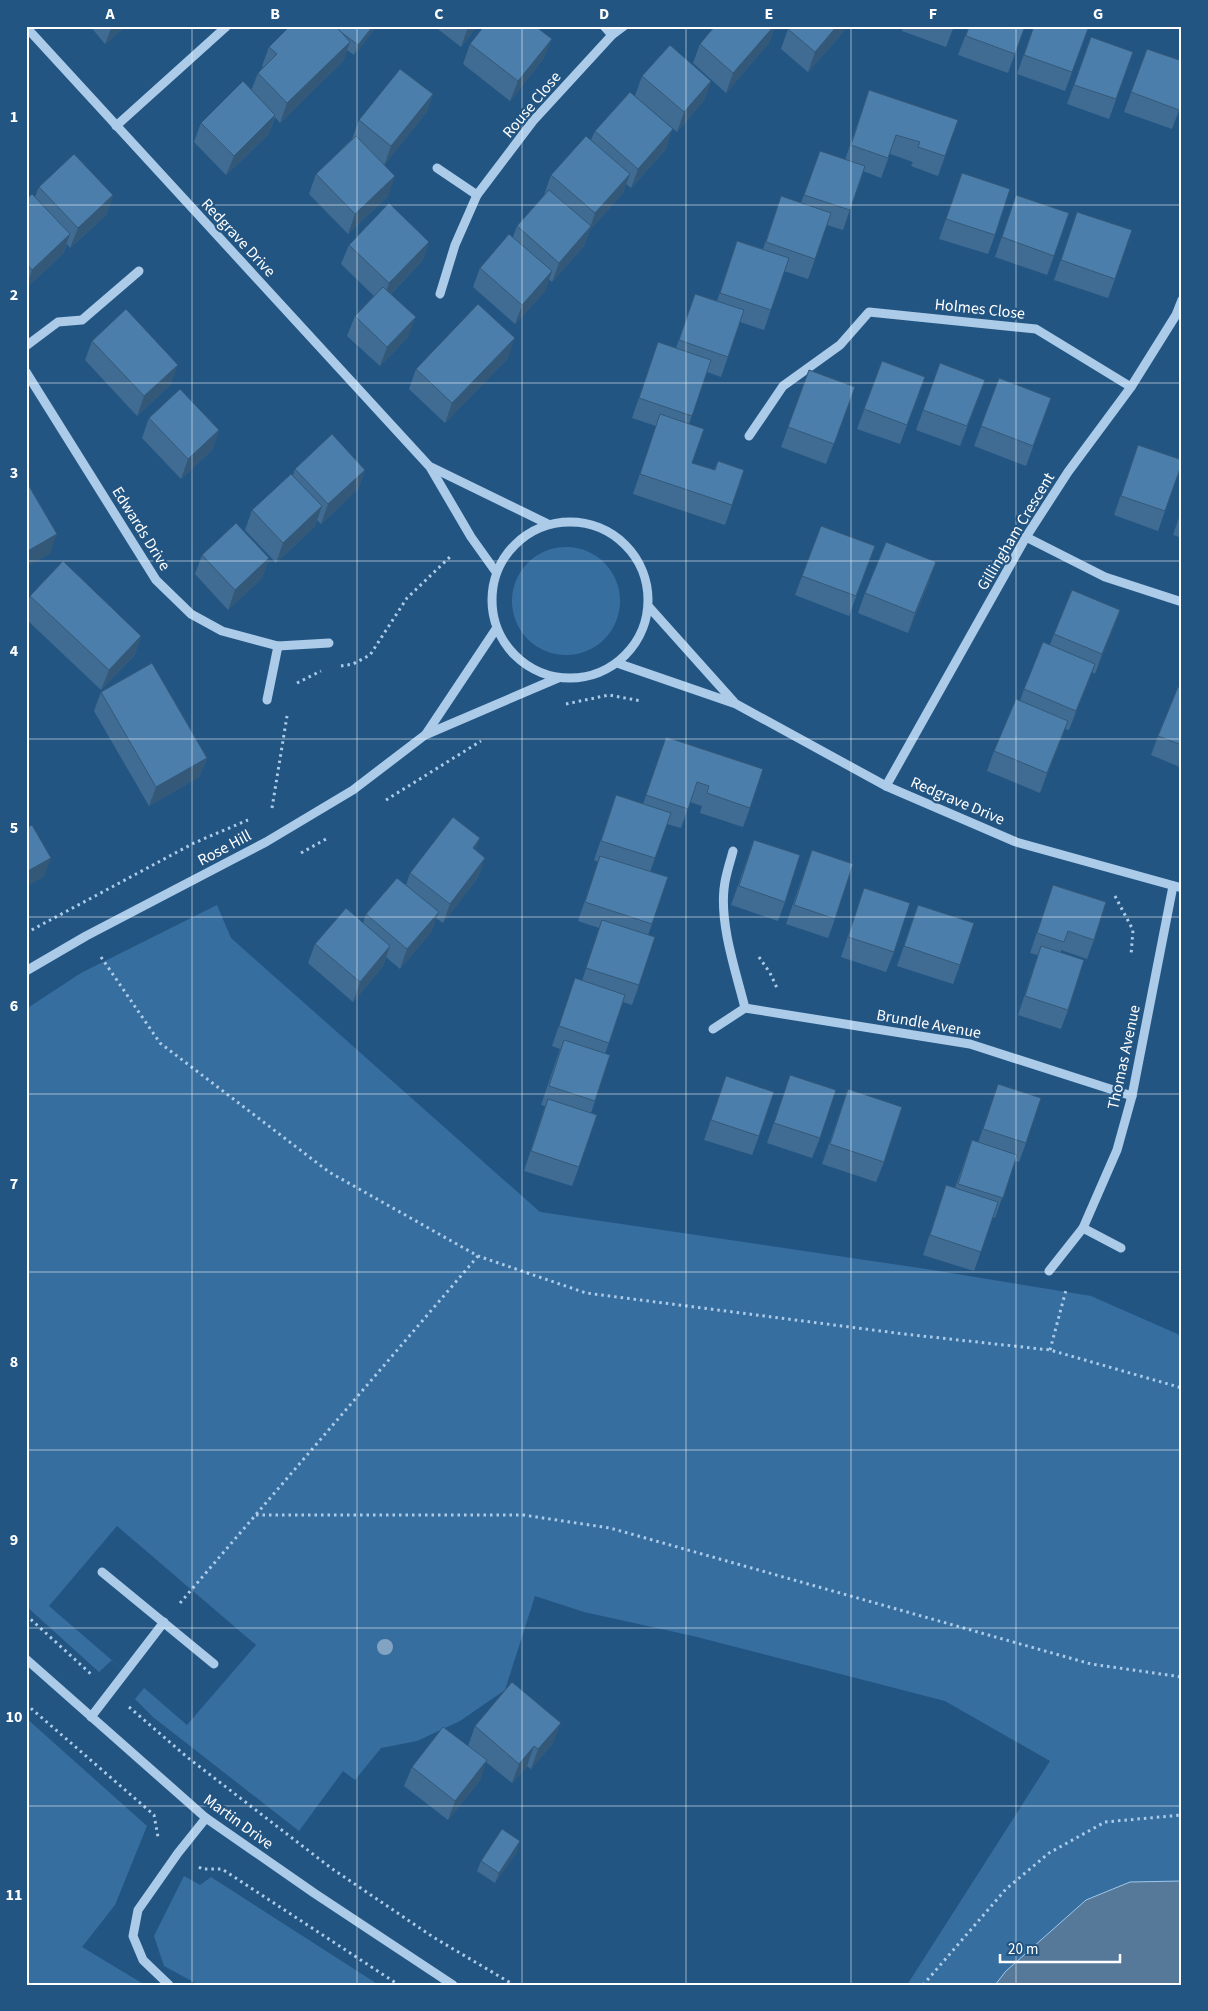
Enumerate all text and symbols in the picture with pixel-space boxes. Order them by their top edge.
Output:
text: A [104,3,115,25]
text: B [270,3,280,25]
text: C [434,3,444,25]
text: D [599,3,609,25]
text: E [765,3,773,25]
text: F [929,3,937,25]
text: G [1093,3,1103,25]
street label: Rouse Close [497,67,566,143]
text: 1 [10,106,18,128]
street label: Redgrave Drive [196,194,281,282]
text: 2 [10,284,18,306]
street label: Holmes Close [934,293,1026,325]
text: 3 [10,462,18,484]
street label: Gillingham Crescent [972,468,1060,595]
street label: Edwards Drive [107,482,176,575]
text: 4 [10,640,19,662]
street label: Redgrave Drive [907,771,1008,831]
text: 5 [10,817,18,839]
street label: Rose Hill [194,825,255,871]
text: 6 [10,995,18,1017]
street label: Thomas Avenue [1102,1003,1146,1112]
street label: Brundle Avenue [875,1004,983,1044]
text: 7 [10,1173,18,1195]
text: 8 [10,1351,18,1373]
text: 9 [10,1529,18,1551]
text: 10 [6,1706,22,1728]
street label: Martin Drive [199,1789,278,1855]
text: 11 [6,1884,22,1906]
scale bar [1000,1931,1120,1963]
text: 20 m [1008,1939,1038,1960]

